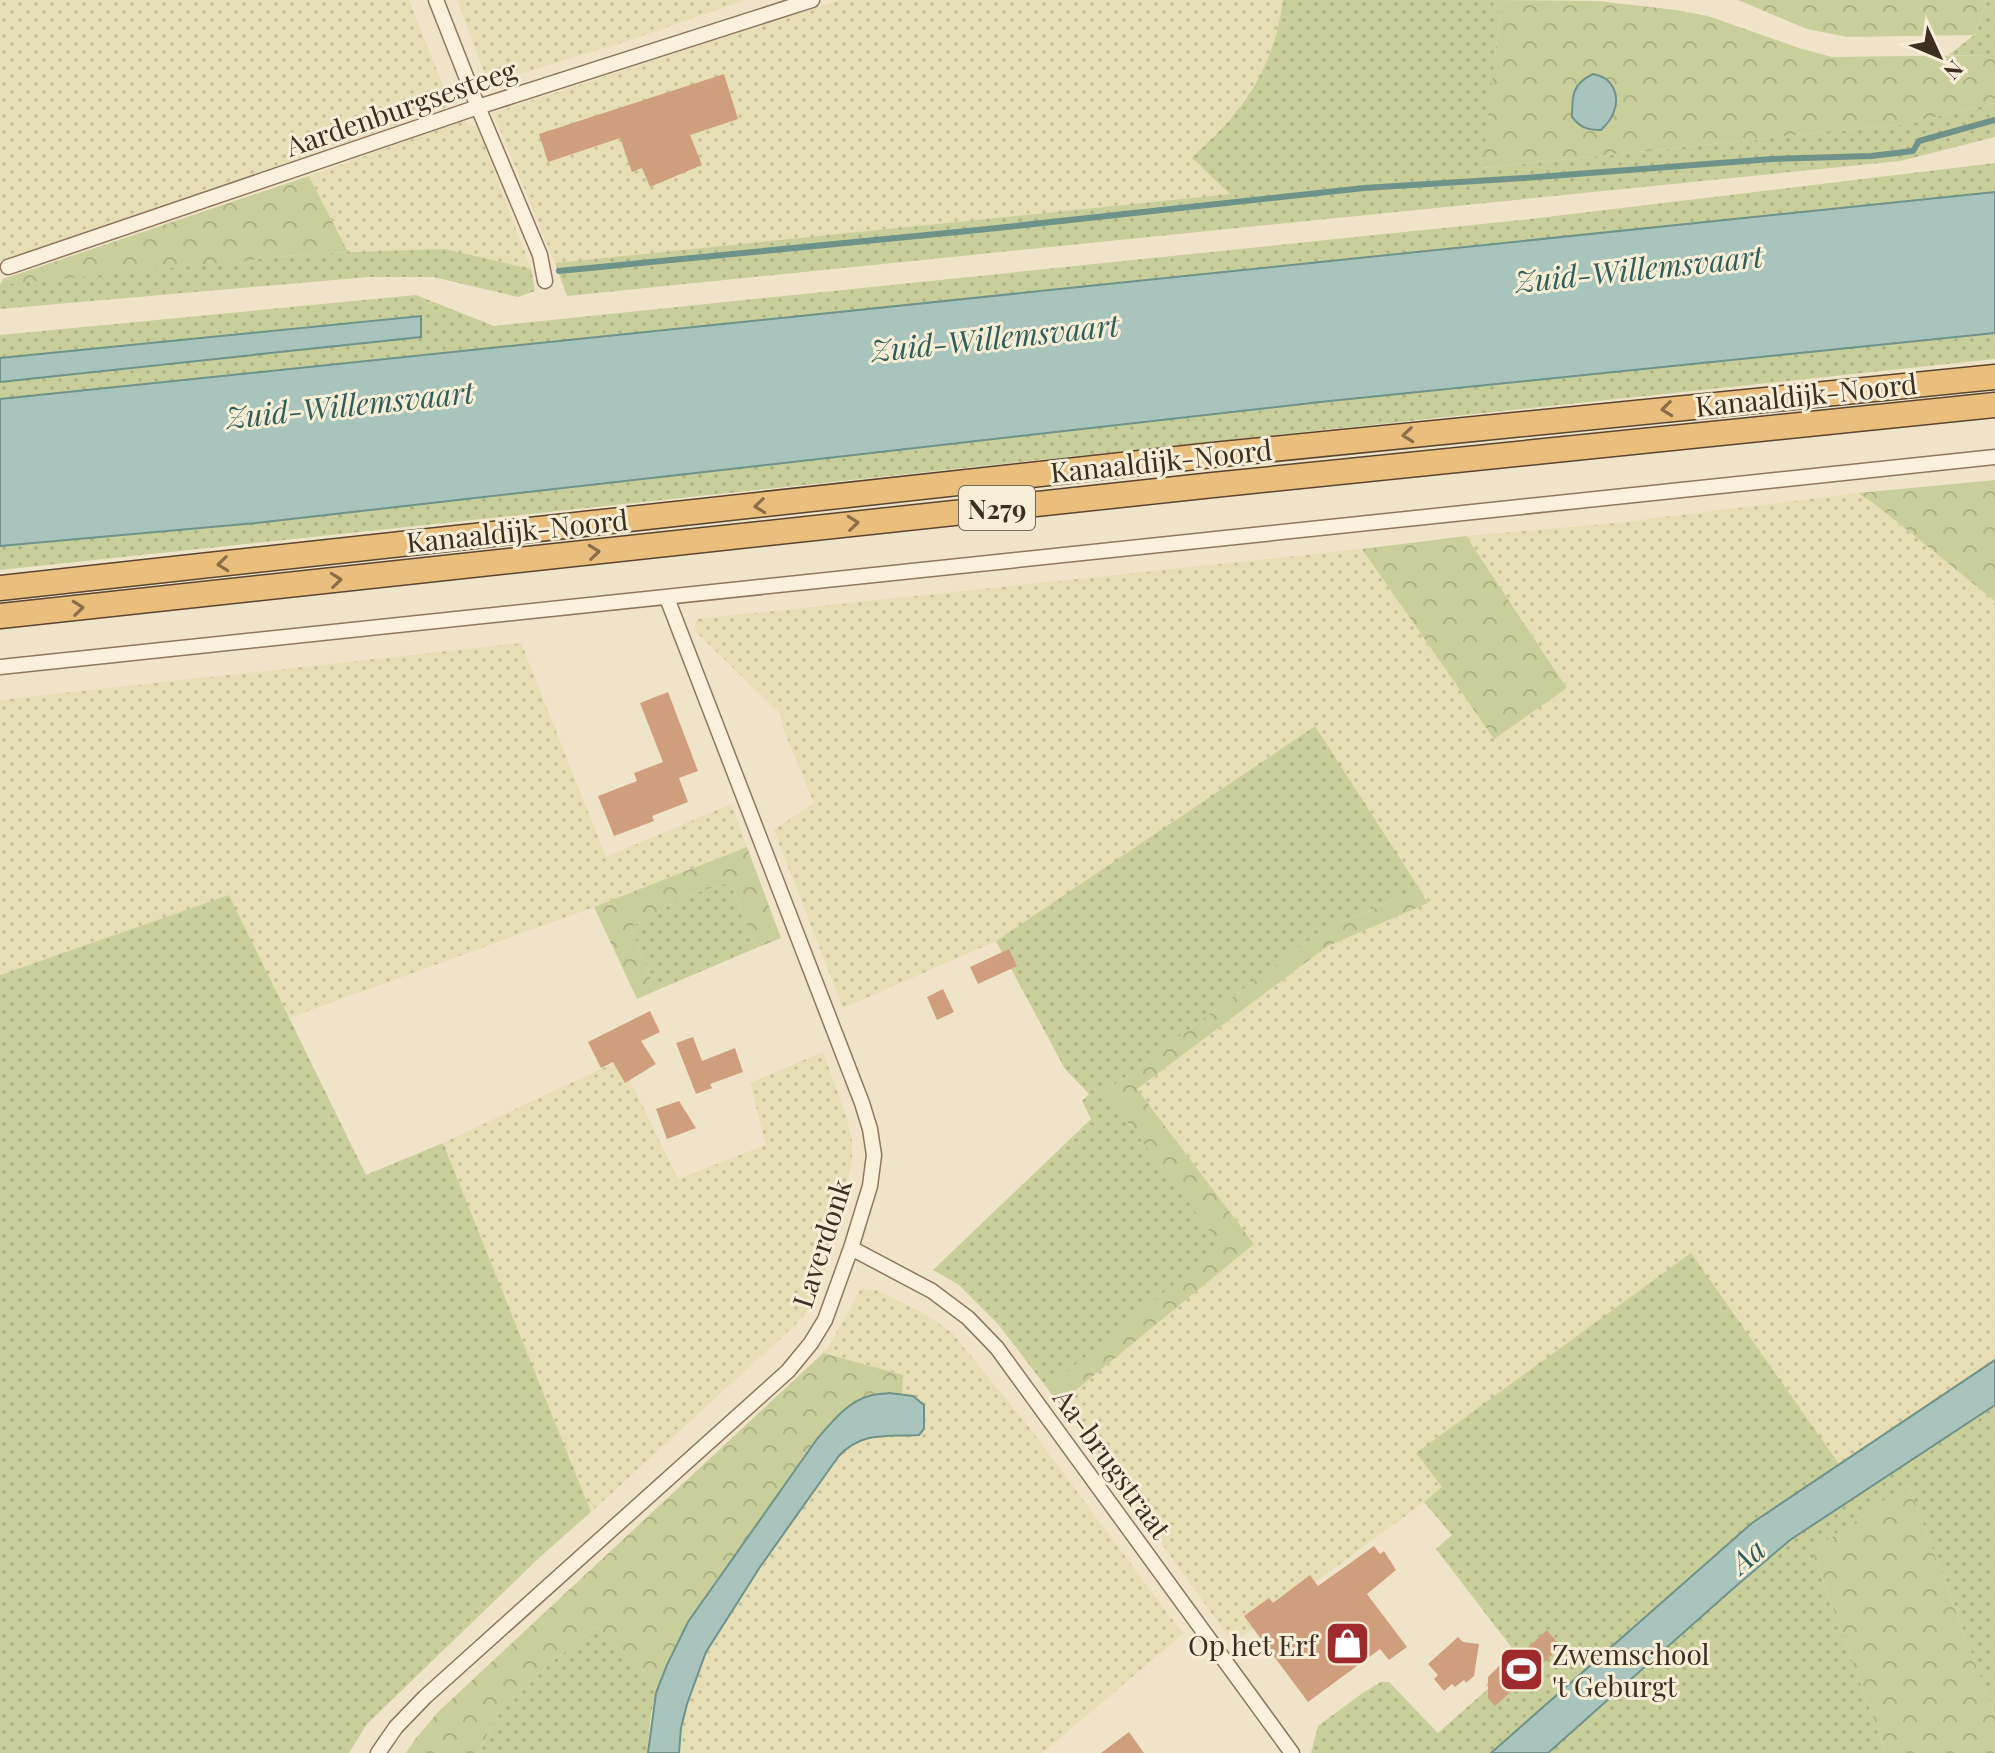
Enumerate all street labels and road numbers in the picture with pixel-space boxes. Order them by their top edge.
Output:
street label: Aardenburgsesteeg [280,50,522,164]
street label: Kanaaldijk-Noord [1693,364,1919,424]
street label: Kanaaldijk-Noord [1048,430,1274,490]
road number: N279 [959,486,1035,530]
street label: Kanaaldijk-Noord [404,500,630,560]
street label: Laverdonk [783,1173,859,1312]
street label: Aa-brugstraat [1045,1380,1181,1546]

